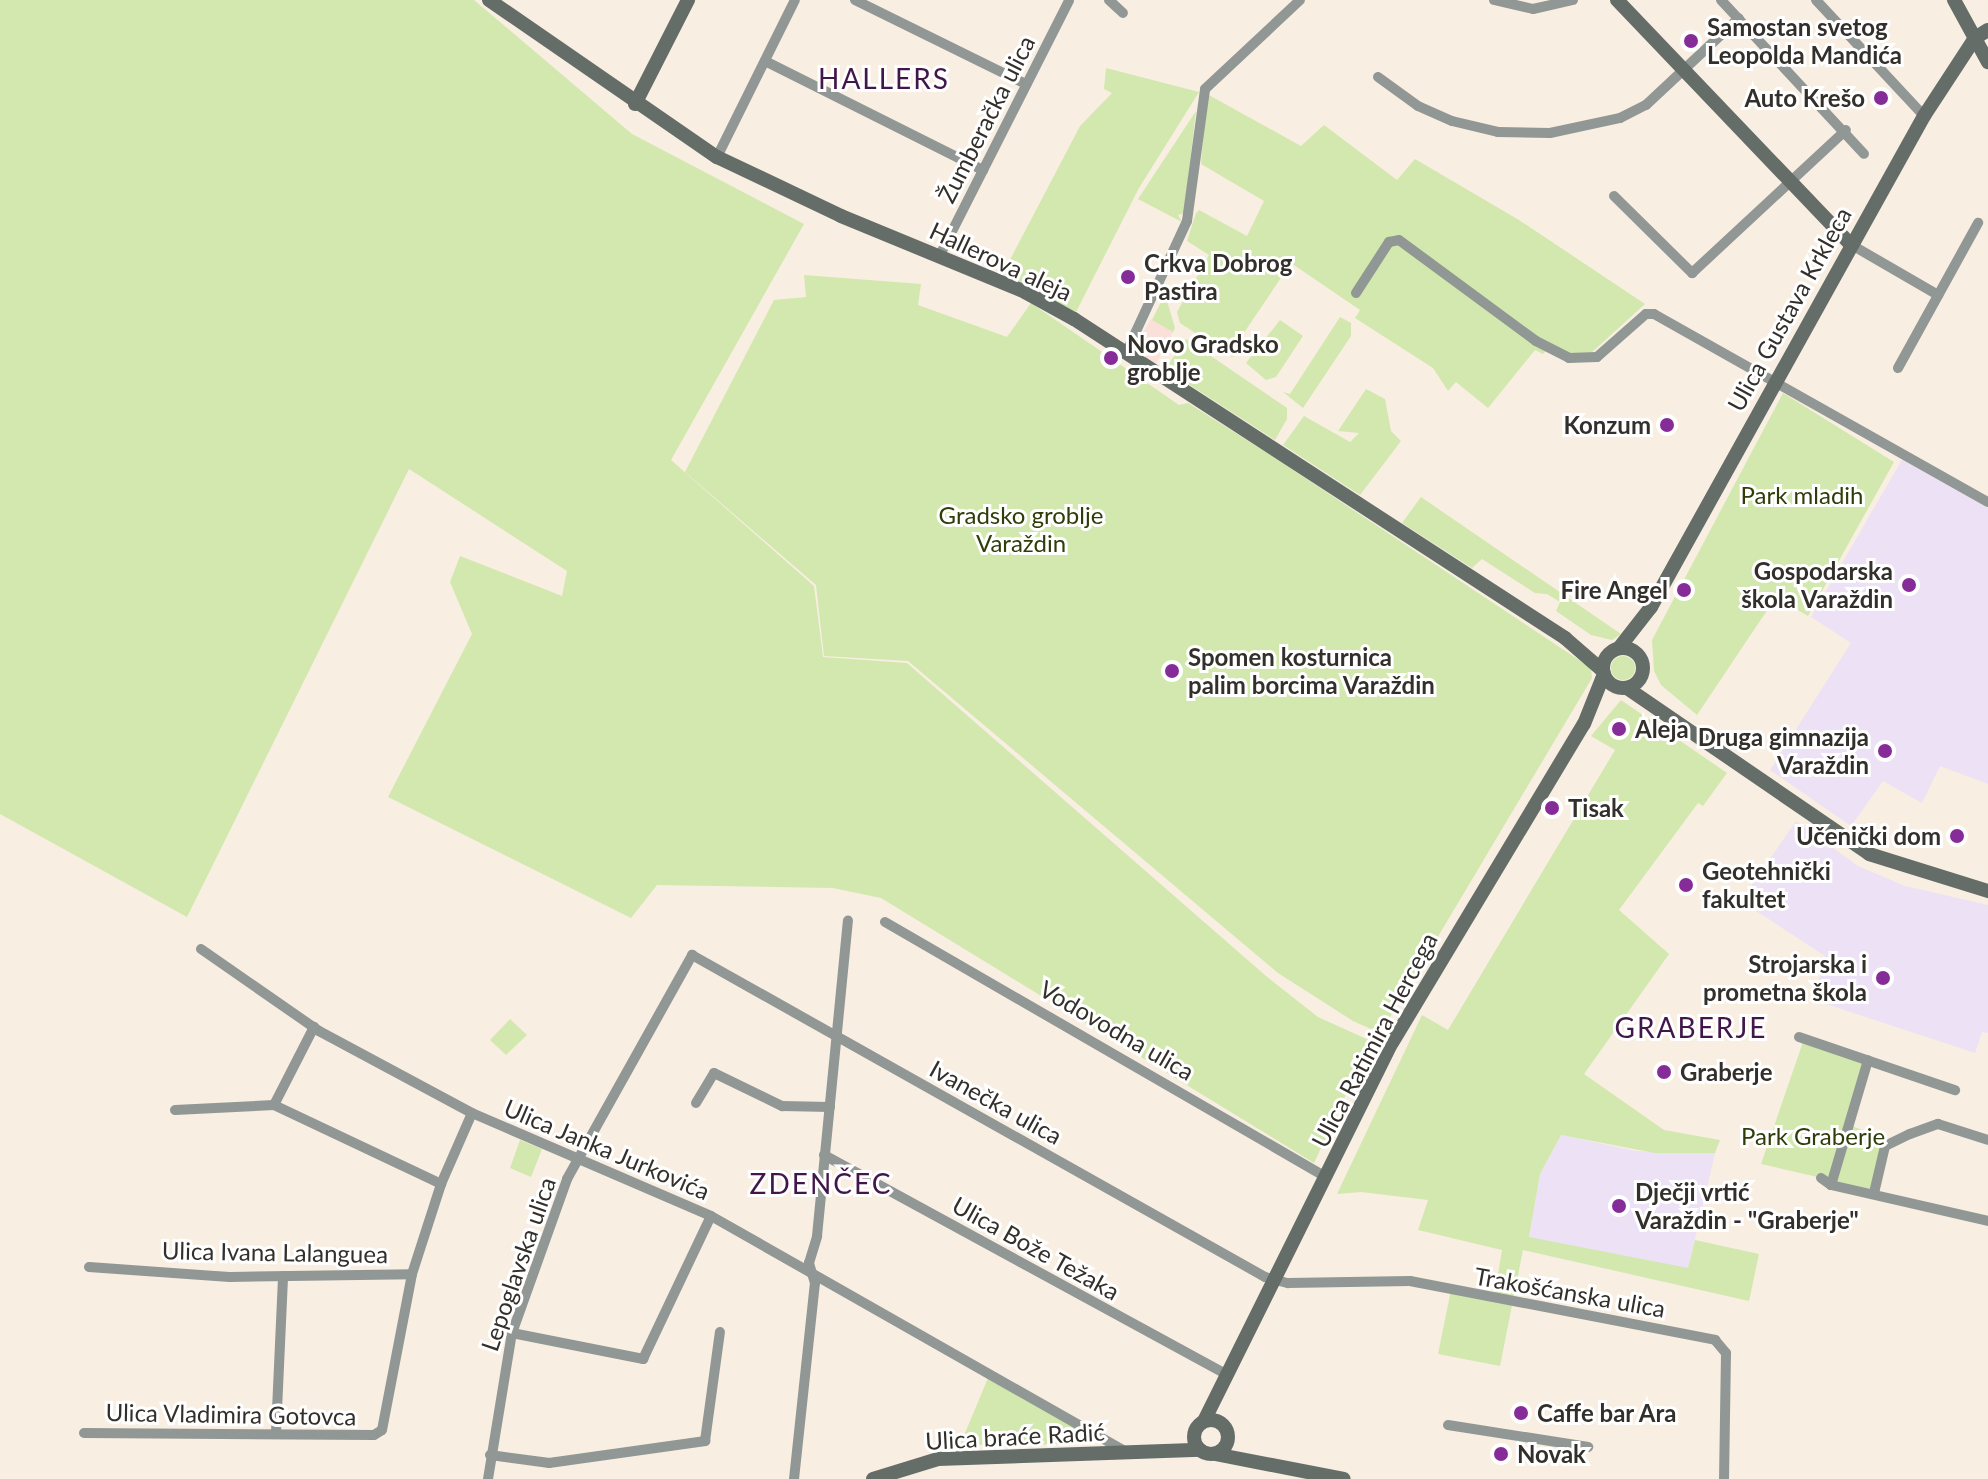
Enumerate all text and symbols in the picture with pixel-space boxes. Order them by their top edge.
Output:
place label: Samostan svetog Leopolda Mandića [1707,13,1902,69]
street label: Žumberačka ulica [932,31,1040,207]
marker: Samostan svetog Leopolda Mandića [1682,32,1700,50]
district label: HALLERS [818,61,950,95]
place label: Auto Krešo [1744,84,1865,112]
marker: Auto Krešo [1872,89,1890,107]
street label: Ulica Gustava Krkleca [1721,202,1857,416]
street label: Hallerova aleja [925,216,1077,306]
place label: Crkva Dobrog Pastira [1144,249,1292,305]
marker: Crkva Dobrog Pastira [1119,268,1137,286]
place label: Novo Gradsko groblje [1127,330,1279,386]
marker: Novo Gradsko groblje [1102,349,1120,367]
place label: Konzum [1563,411,1651,439]
marker: Konzum [1658,416,1676,434]
park label: Park mladih [1741,481,1863,509]
park label: Gradsko groblje Varaždin [939,501,1103,557]
place label: Gospodarska škola Varaždin [1740,557,1893,613]
place label: Fire Angel [1560,576,1668,604]
marker: Gospodarska škola Varaždin [1900,576,1918,594]
marker: Fire Angel [1675,581,1693,599]
place label: Spomen kosturnica palim borcima Varaždin [1188,643,1436,699]
marker: Spomen kosturnica palim borcima Varaždin [1163,662,1181,680]
place label: Aleja [1635,715,1689,743]
marker: Aleja [1610,720,1628,738]
place label: Druga gimnazija Varaždin [1698,723,1869,779]
marker: Druga gimnazija Varaždin [1876,742,1894,760]
place label: Tisak [1568,794,1624,822]
marker: Tisak [1543,799,1561,817]
place label: Učenički dom [1796,822,1941,850]
marker: Učenički dom [1948,827,1966,845]
place label: Geotehnički fakultet [1702,857,1831,913]
marker: Geotehnički fakultet [1677,876,1695,894]
street label: Ulica Ratimira Hercega [1305,928,1443,1152]
place label: Strojarska i prometna škola [1703,950,1867,1006]
marker: Strojarska i prometna škola [1874,969,1892,987]
street label: Vodovodna ulica [1035,974,1199,1086]
district label: GRABERJE [1615,1010,1767,1044]
street label: Ivanečka ulica [925,1054,1067,1150]
place label: Graberje [1680,1058,1773,1086]
marker: Graberje [1655,1063,1673,1081]
street label: Ulica Janka Jurkovića [499,1092,715,1206]
park label: Park Graberje [1741,1122,1885,1150]
district label: ZDENČEC [750,1166,892,1200]
street label: Lepoglavska ulica [475,1173,561,1355]
place label: Dječji vrtić Varaždin - "Graberje" [1635,1178,1859,1234]
street label: Ulica Bože Težaka [947,1190,1125,1306]
marker: Dječji vrtić Varaždin - "Graberje" [1610,1197,1628,1215]
street label: Ulica Ivana Lalanguea [162,1236,388,1268]
street label: Trakošćanska ulica [1472,1261,1668,1323]
street label: Ulica Vladimira Gotovca [105,1397,357,1431]
place label: Caffe bar Ara [1537,1399,1678,1427]
marker: Caffe bar Ara [1512,1404,1530,1422]
street label: Ulica braće Radić [924,1417,1106,1455]
place label: Novak [1517,1440,1586,1468]
marker: Novak [1492,1445,1510,1463]

